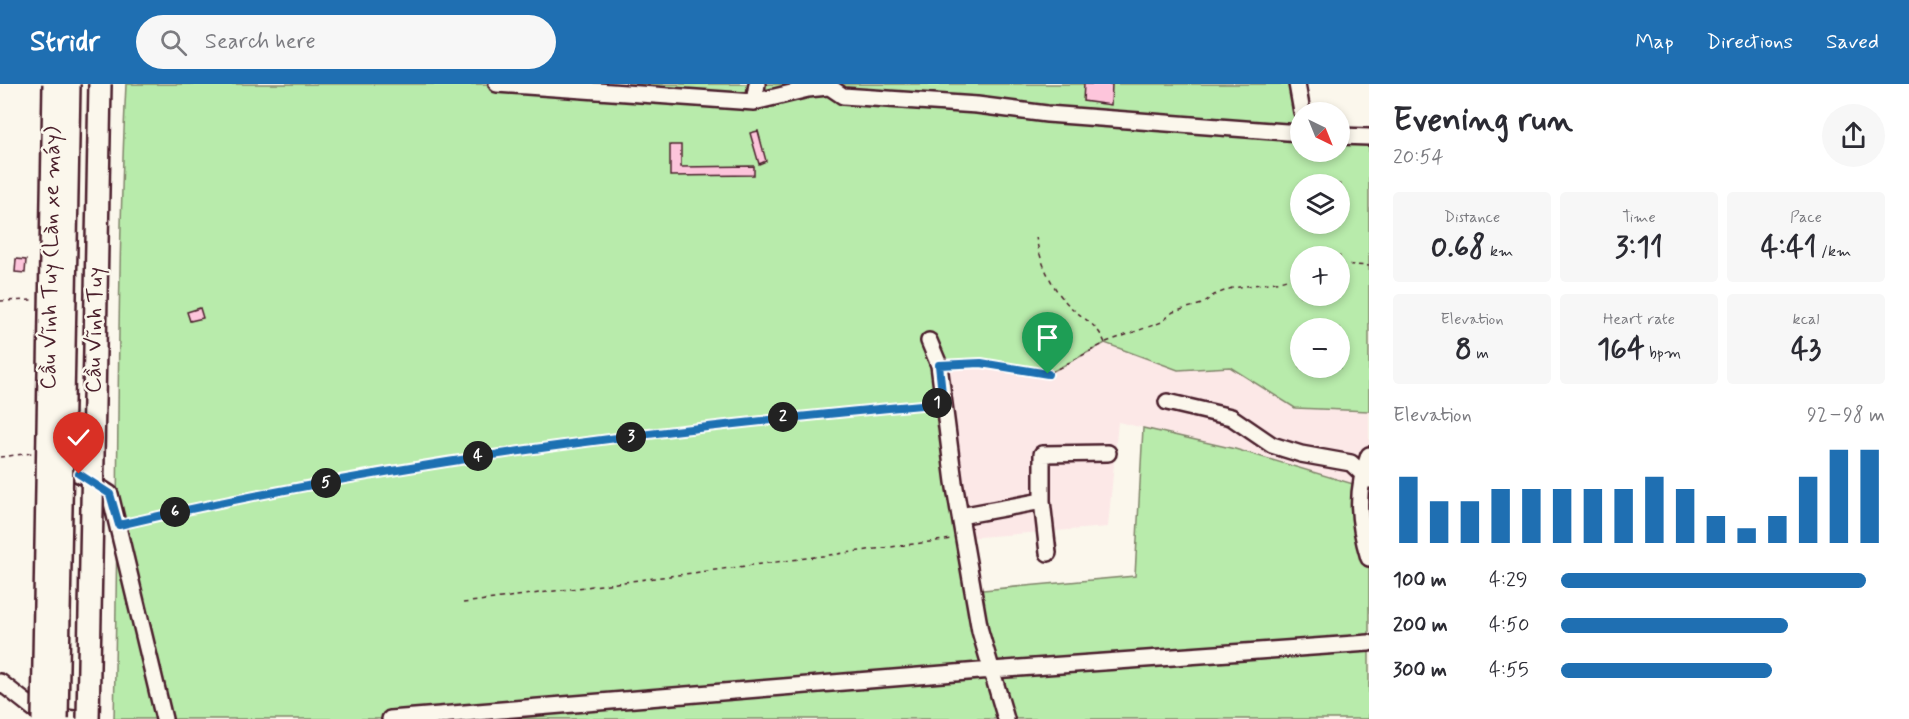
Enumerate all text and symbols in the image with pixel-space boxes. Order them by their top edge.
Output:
search box [136,15,556,69]
text: Stridr [30,24,100,61]
icon: search [157,26,190,59]
text: Search here [205,28,316,56]
text: Map [1635,28,1674,56]
text: Directions [1707,28,1793,56]
text: Saved [1826,28,1879,56]
text: Evening run [1393,99,1573,143]
north arrow [1290,102,1350,162]
map controls [1290,102,1350,378]
button: share [1822,104,1885,167]
street label: Cầu Vĩnh Tuy (Làn xe máy) [35,126,67,390]
text: 20:54 [1393,144,1444,171]
button: layers [1290,174,1350,234]
text: Distance [1444,207,1500,228]
text: Time [1622,207,1656,228]
text: Pace [1790,207,1822,228]
text: 0.68 [1431,228,1486,267]
text: 3:11 [1615,228,1663,267]
text: 4:41 [1761,228,1817,267]
text: km [1486,241,1513,262]
text: /km [1817,241,1851,262]
button: + [1290,246,1350,306]
street label: Cầu Vĩnh Tuy [80,267,110,393]
text: Elevation [1441,309,1504,330]
text: Heart rate [1603,309,1675,330]
text: kcal [1793,309,1819,330]
pin [1022,312,1073,374]
button: − [1290,318,1350,378]
icon: arrive [1031,321,1064,354]
text: 8 [1455,330,1472,369]
text: 164 [1597,330,1645,369]
text: 43 [1791,330,1821,369]
text: m [1472,343,1489,364]
text: bpm [1645,343,1681,364]
pin: 1 [922,388,952,418]
text: 1 [933,392,941,413]
pin: 2 [768,402,798,432]
text: Elevation [1393,402,1472,429]
text: 92–98 m [1807,402,1885,429]
text: 2 [779,406,787,427]
pin [53,412,104,474]
icon: check [62,421,95,454]
pin: 3 [616,422,646,452]
text: 3 [627,426,635,447]
pin: 4 [463,441,493,471]
text: 4 [473,445,483,466]
pin: 5 [311,468,341,498]
text: 5 [321,472,331,493]
pin: 6 [160,497,190,527]
text: 6 [171,501,179,522]
text: 100 m [1393,567,1447,594]
text: 4:29 [1489,567,1528,594]
text: 200 m [1393,612,1448,639]
text: 4:50 [1489,612,1529,639]
text: 300 m [1393,657,1447,684]
text: 4:55 [1489,657,1529,684]

